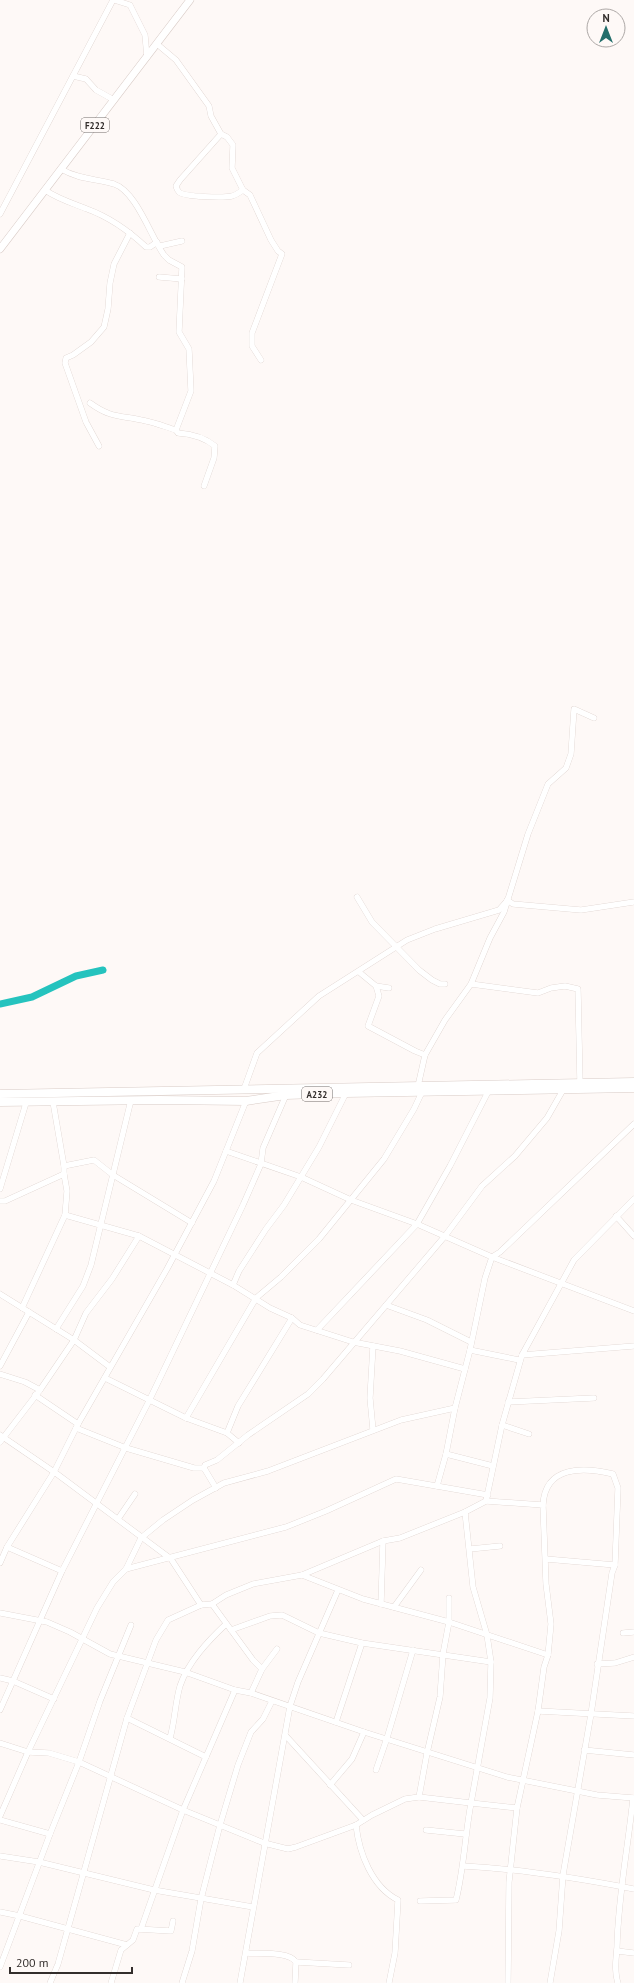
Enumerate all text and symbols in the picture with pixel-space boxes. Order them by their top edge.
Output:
north arrow [586,8,626,48]
text: N [602,11,610,25]
road number: F222 [81,118,109,132]
road number: A232 [302,1087,332,1101]
scale bar [10,1949,132,1975]
text: 200 m [16,1955,49,1970]

